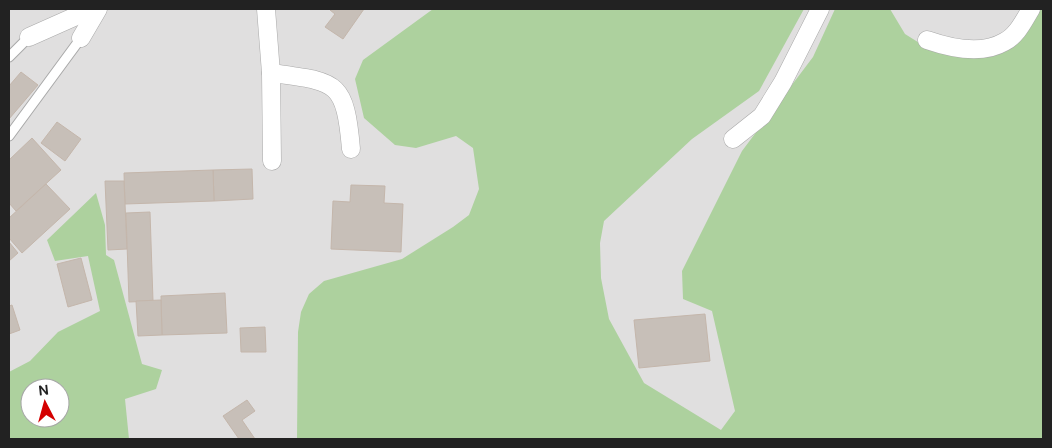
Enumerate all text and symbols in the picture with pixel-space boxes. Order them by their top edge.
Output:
north arrow [20,378,70,428]
text: N [38,381,50,400]

